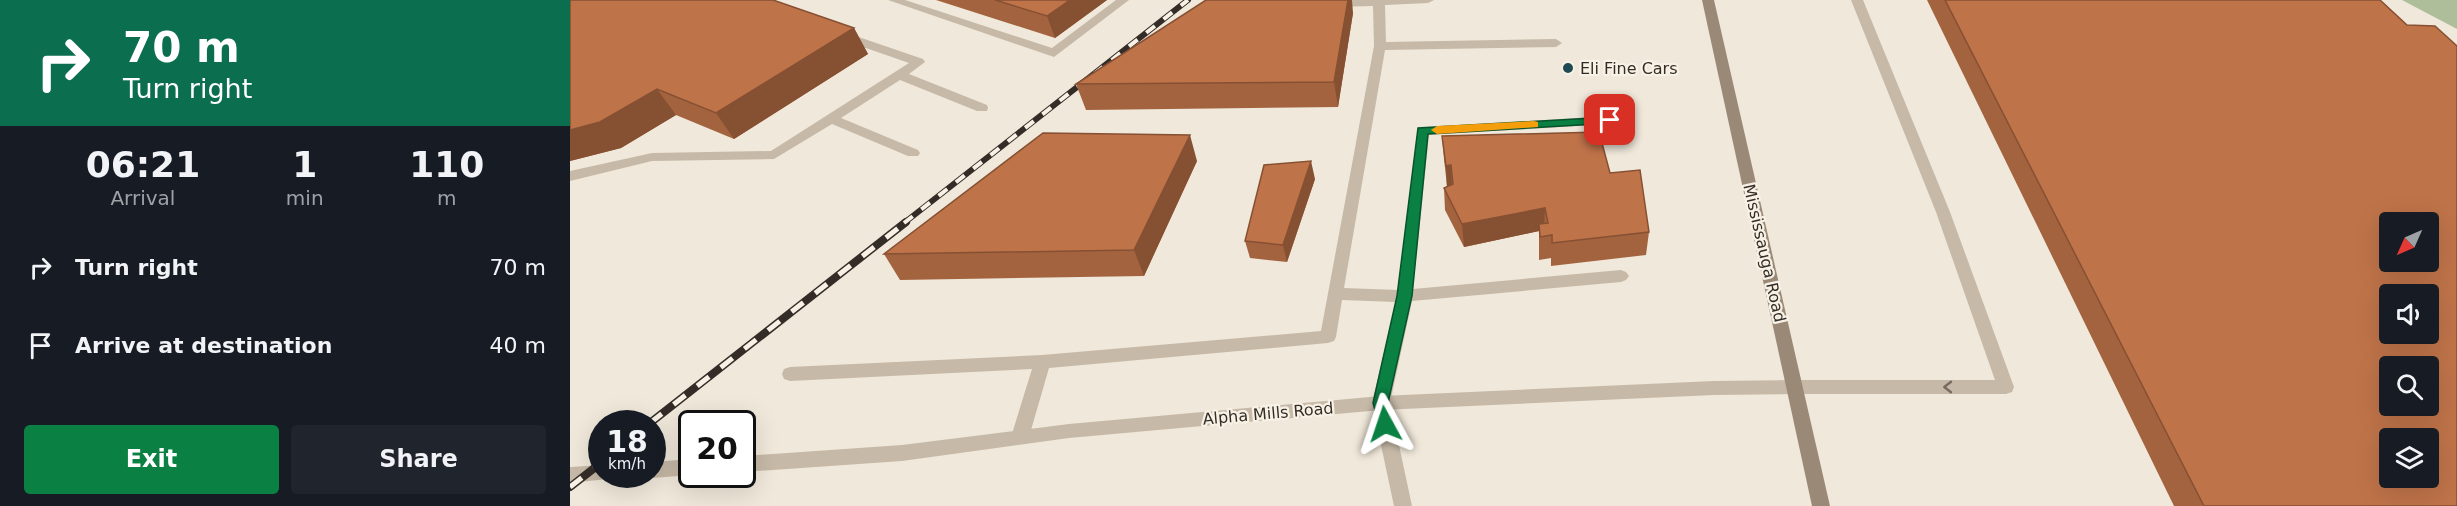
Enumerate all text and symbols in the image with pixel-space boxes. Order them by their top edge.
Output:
text: 70 m [123,23,240,72]
icon: right [24,24,102,102]
place label: Eli Fine Cars [1580,59,1678,78]
marker: Eli Fine Cars [1561,61,1575,75]
text: Turn right [123,73,252,104]
pin [1584,94,1635,145]
icon: arrive [1593,103,1626,136]
text: 06:21 [86,144,200,185]
text: 1 [292,144,317,185]
text: 110 [409,144,484,185]
street label: Mississauga Road [1739,182,1790,324]
text: Arrival [110,186,175,210]
text: min [286,186,324,210]
text: m [437,186,457,210]
north arrow [2379,212,2439,272]
map controls [2379,212,2439,488]
icon: right [24,251,57,284]
text: Turn right [75,255,198,280]
text: 70 m [490,255,546,280]
button: sound [2379,284,2439,344]
icon: arrive [24,329,57,362]
text: Arrive at destination [75,333,332,358]
text: 40 m [490,333,546,358]
button: search [2379,356,2439,416]
one-way arrow [1943,381,1952,393]
position arrow [1353,392,1417,456]
street label: Alpha Mills Road [1202,398,1334,429]
speed limit sign: 20 [678,410,756,488]
text: 18 [606,424,648,459]
button: Exit [24,425,279,494]
button: Share [291,425,546,494]
button: layers [2379,428,2439,488]
text: km/h [608,455,646,473]

